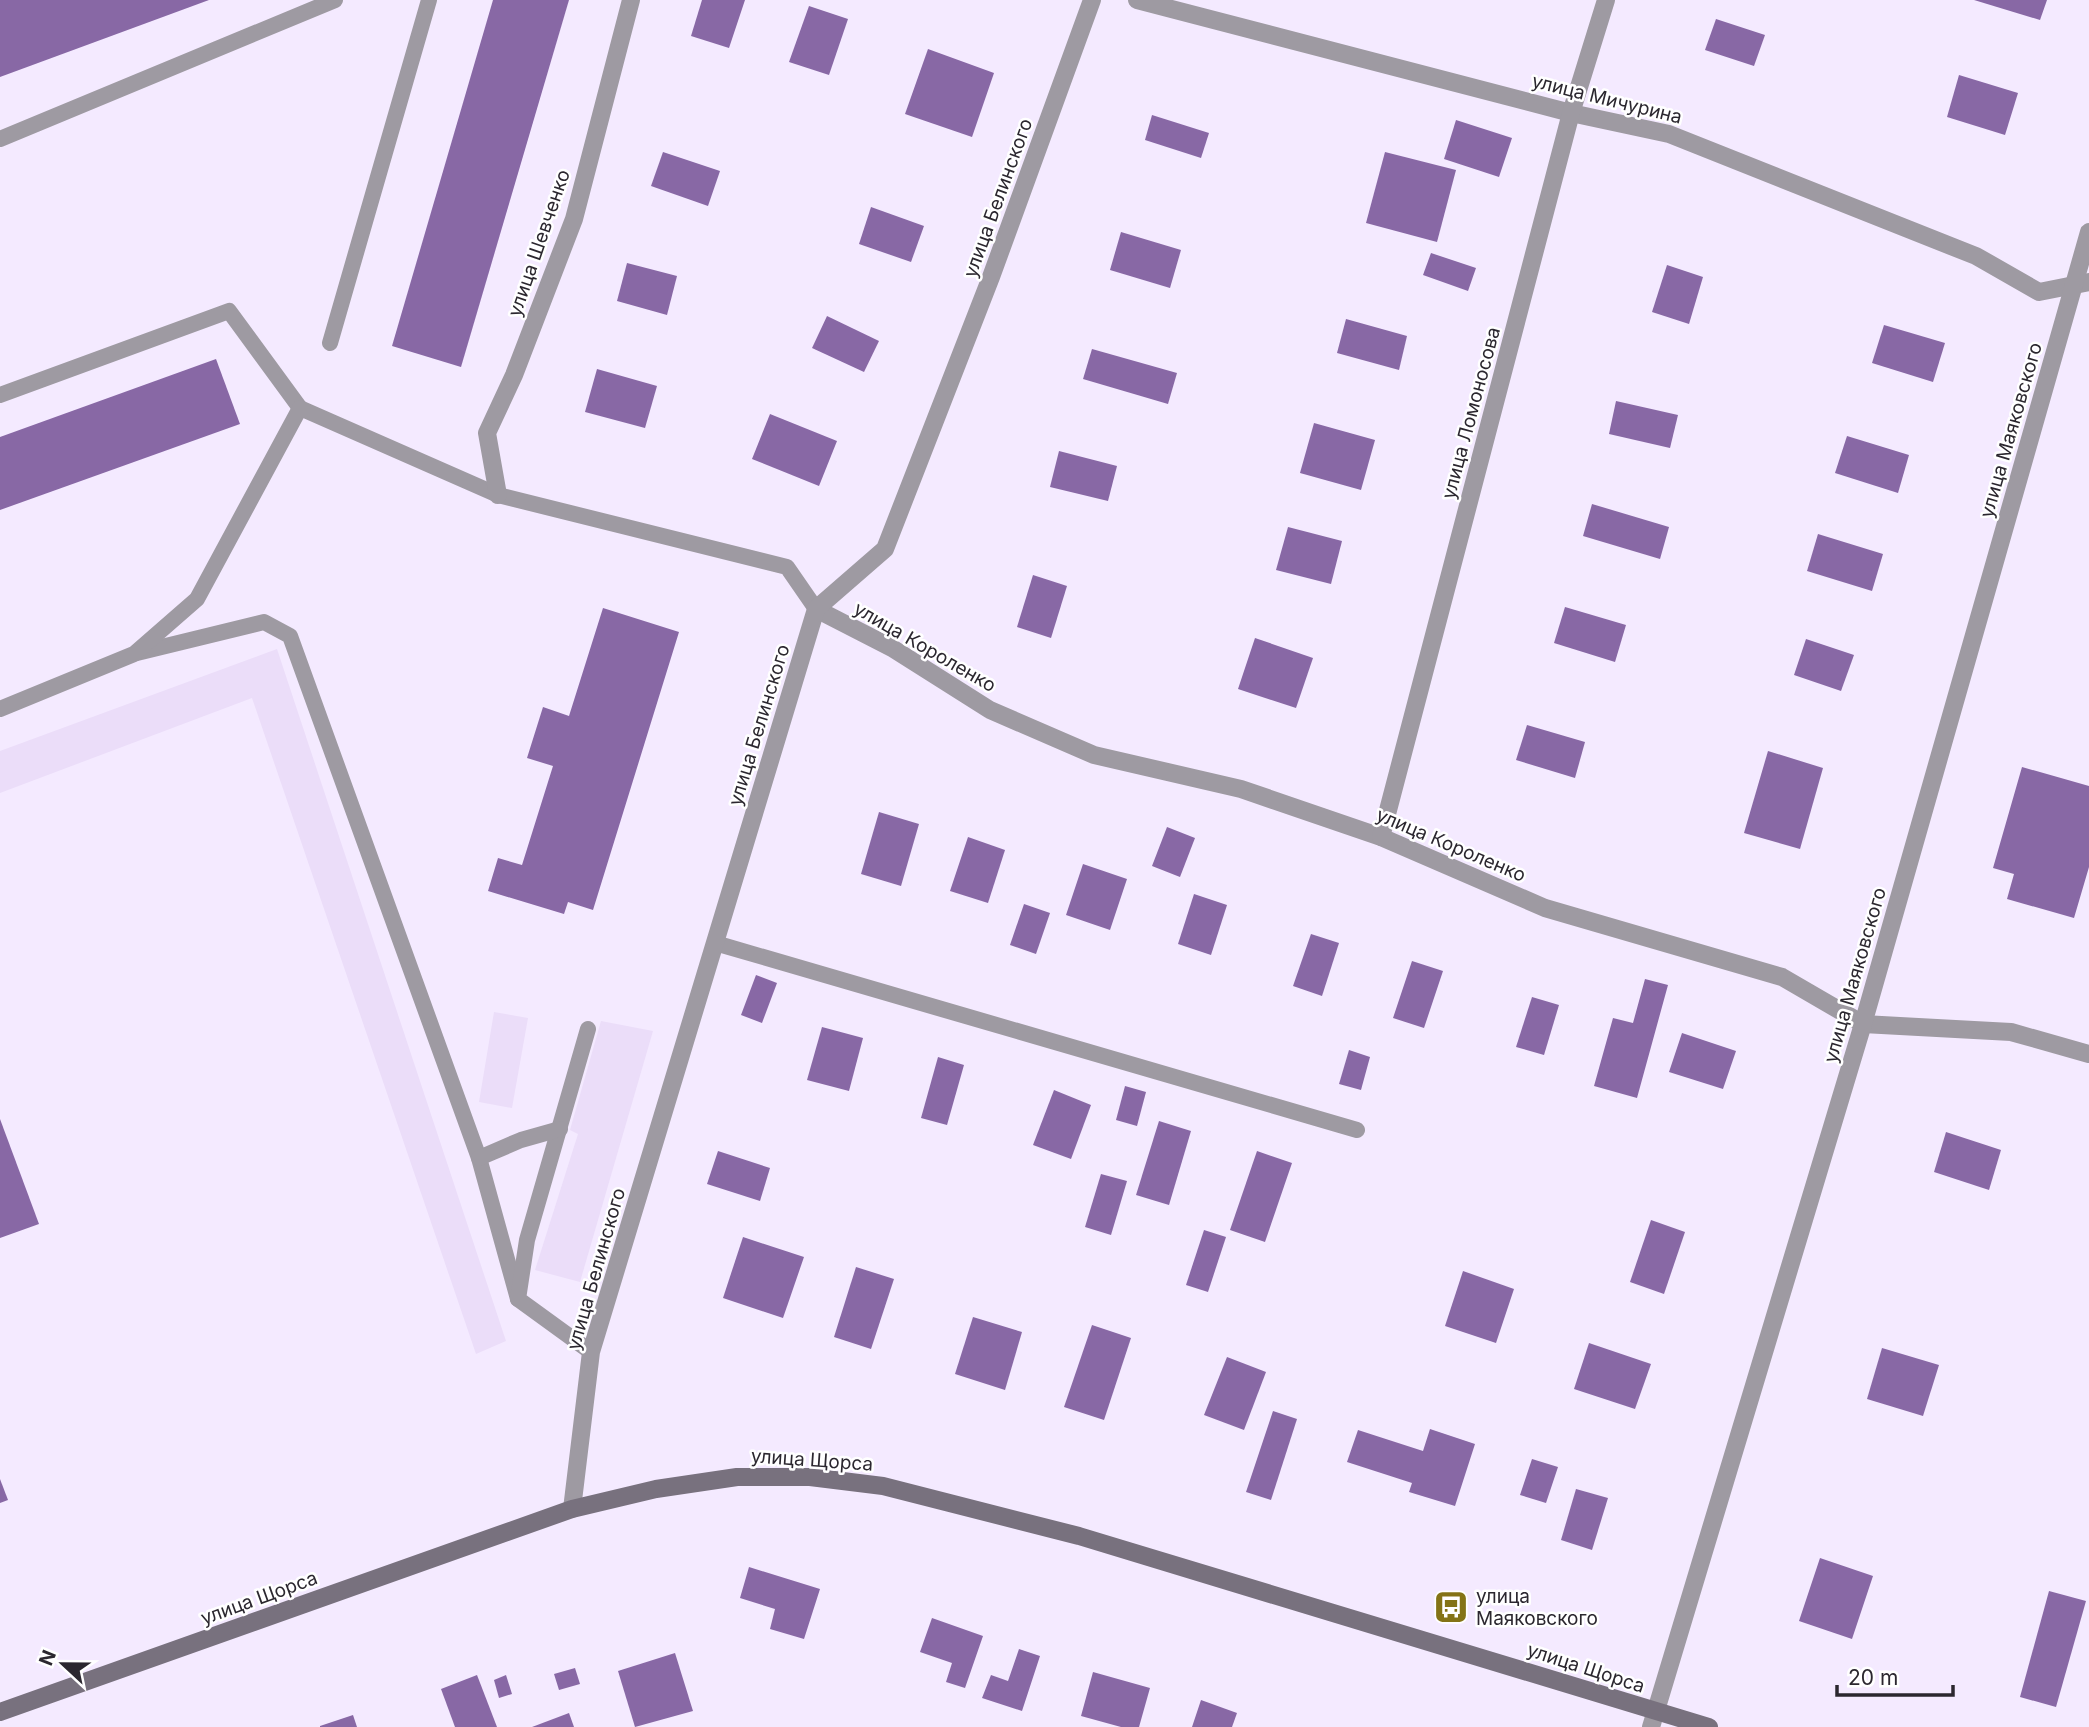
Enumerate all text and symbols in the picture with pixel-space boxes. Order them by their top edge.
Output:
street label: улица Мичурина [1530,69,1684,129]
street label: улица Белинского [959,115,1037,281]
street label: улица Шевченко [503,166,575,320]
street label: улица Ломоносова [1437,324,1505,502]
street label: улица Маяковского [1975,340,2047,520]
street label: улица Короленко [850,597,1000,697]
street label: улица Белинского [724,642,794,808]
street label: улица Короленко [1373,803,1529,887]
street label: улица Маяковского [1819,885,1891,1065]
street label: улица Белинского [562,1185,630,1353]
street label: улица Щорса [750,1444,874,1476]
street label: улица Щорса [197,1566,321,1630]
place label: улица Маяковского [1476,1585,1598,1630]
bus stop icon: улица Маяковского [1432,1588,1470,1626]
north arrow [28,1629,98,1699]
street label: улица Щорса [1524,1638,1648,1698]
text: N [34,1647,61,1669]
scale bar [1837,1654,1952,1698]
text: 20 m [1848,1665,1898,1690]

